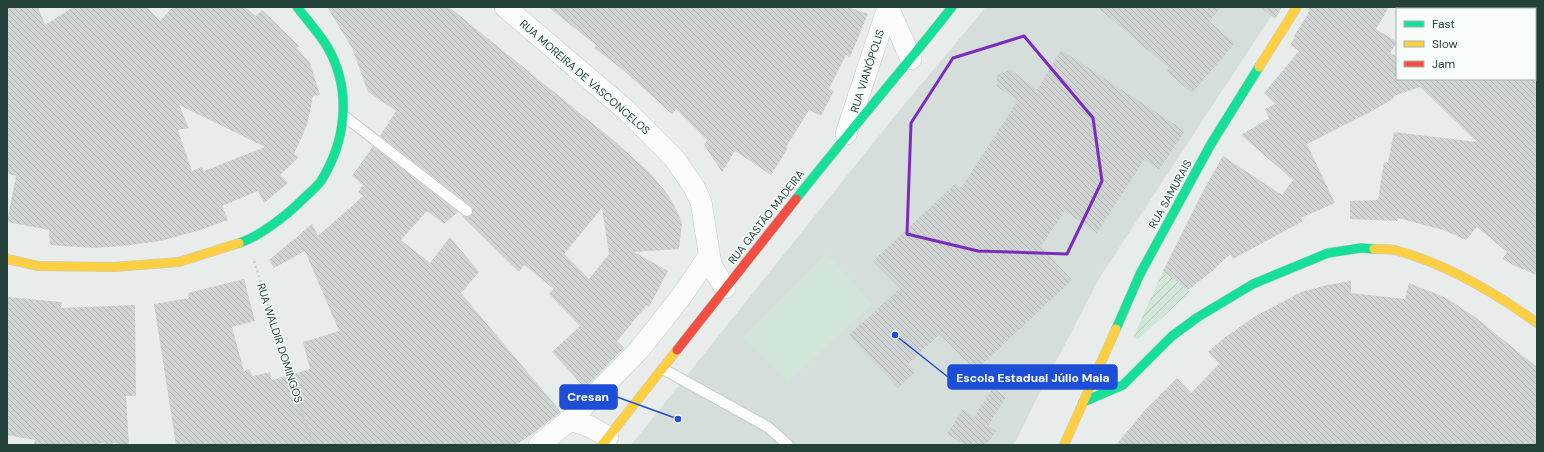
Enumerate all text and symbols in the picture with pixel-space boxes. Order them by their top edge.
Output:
legend [1396,8,1536,80]
text: Fast [1432,16,1455,32]
street label: RUA MOREIRA DE VASCONCELOS [517,17,653,137]
street label: RUA VIANÓPOLIS [847,28,887,114]
text: Slow [1432,36,1458,52]
text: Jam [1432,56,1455,72]
street label: RUA SAMURAIS [1145,157,1195,231]
street label: RUA GASTÃO MADEIRA [725,167,807,267]
street label: RUA WALDIR DOMINGOS [254,281,306,405]
callout: Escola Estadual Júlio Maia [948,365,1117,389]
text: Escola Estadual Júlio Maia [956,370,1110,386]
callout: Cresan [560,385,617,409]
text: Cresan [567,389,609,405]

